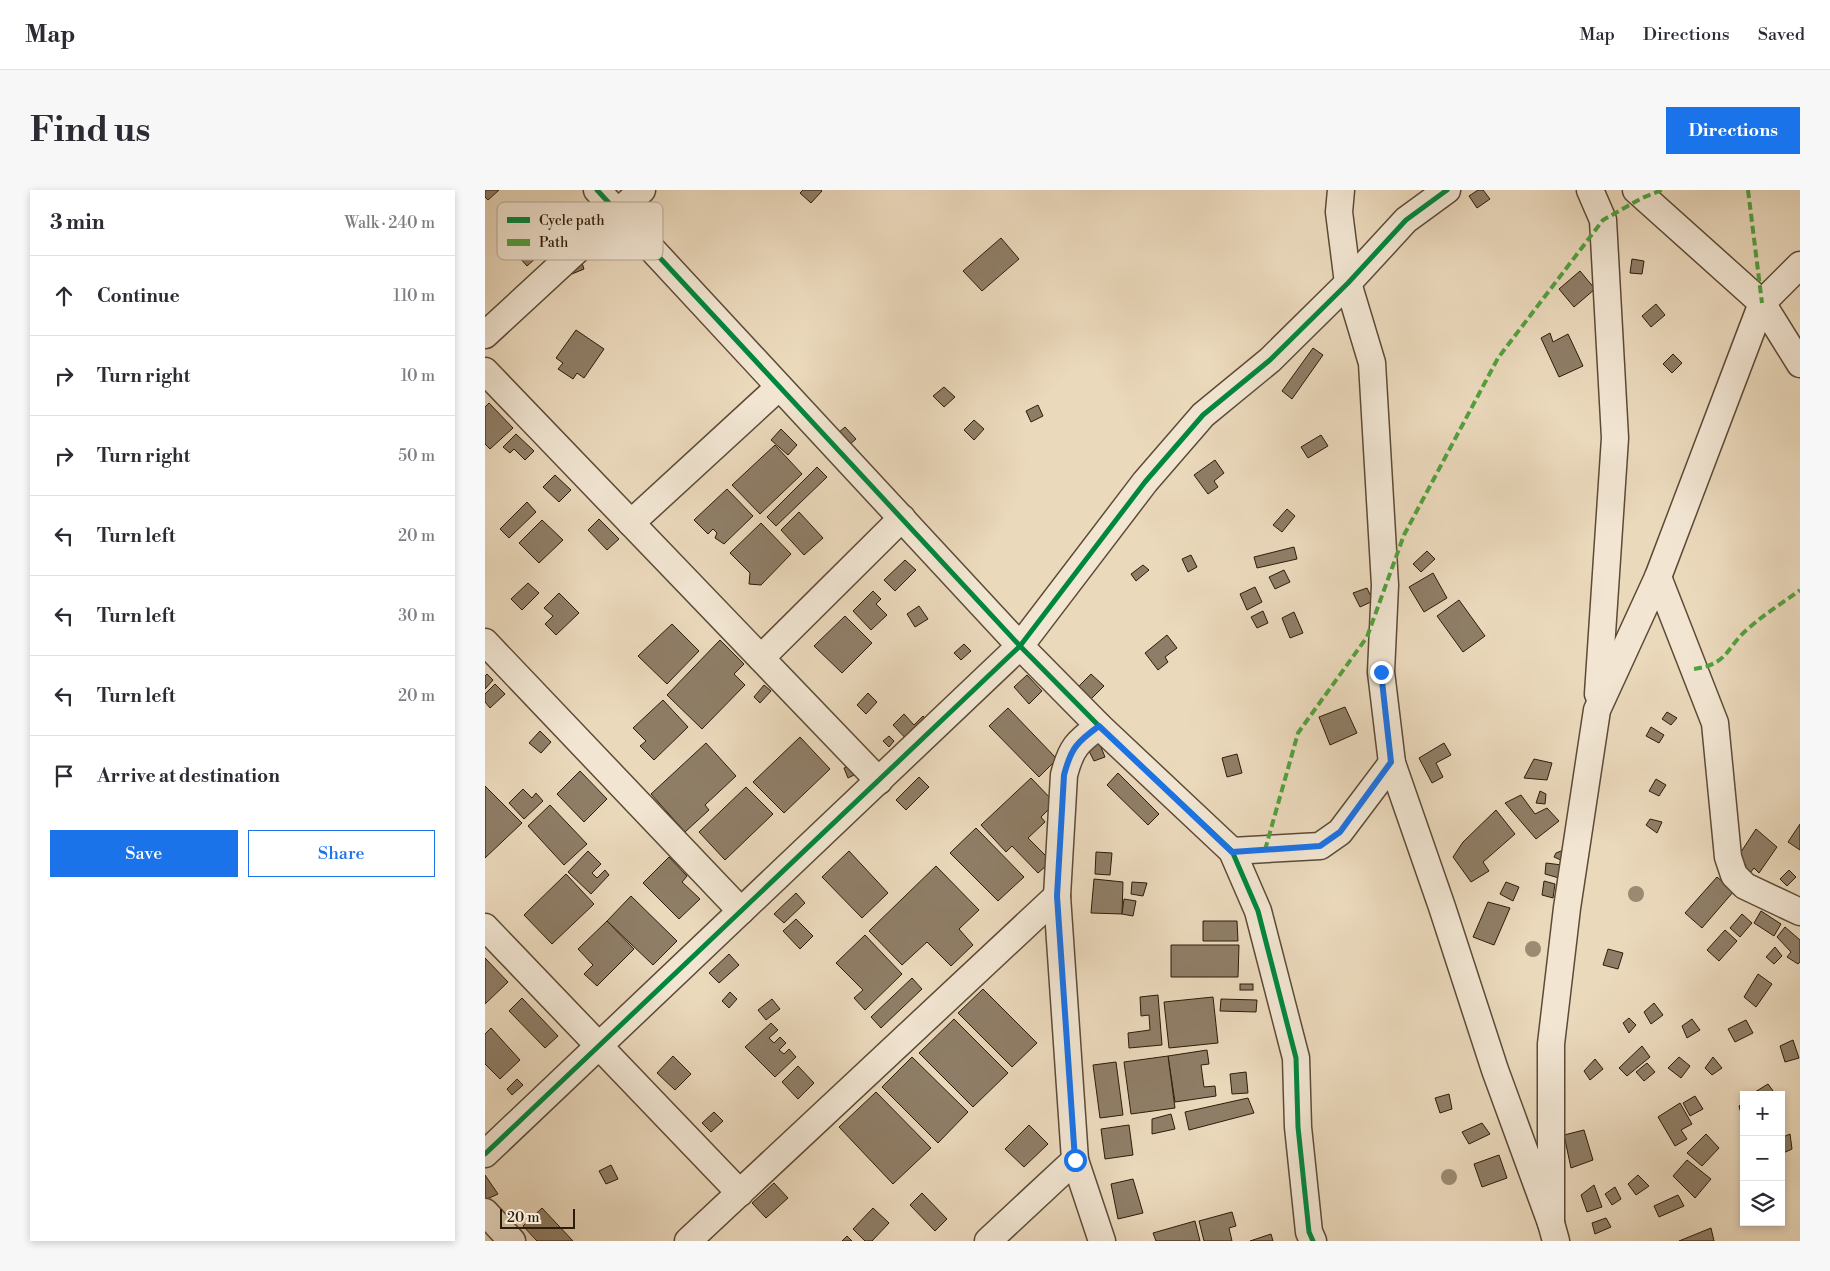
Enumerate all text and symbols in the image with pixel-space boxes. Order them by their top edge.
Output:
text: Map [25,20,75,50]
text: Map [1579,23,1615,46]
text: Directions [1643,23,1730,46]
text: Saved [1758,23,1805,46]
button: Directions [1666,107,1800,154]
text: Find us [30,109,150,152]
legend [497,202,663,260]
text: 3 min [50,210,105,236]
text: Cycle path [539,212,605,230]
text: Walk · 240 m [344,213,435,233]
text: Path [539,234,569,252]
icon: ahead [50,282,78,310]
text: Continue [97,284,180,308]
text: 110 m [393,286,435,306]
icon: right [50,362,78,390]
text: Turn right [97,364,190,388]
text: 10 m [401,366,435,386]
icon: right [50,442,78,470]
text: Turn right [97,444,190,468]
text: 50 m [398,446,435,466]
icon: left [50,522,78,550]
text: Turn left [97,524,176,548]
text: 20 m [398,526,435,546]
icon: left [50,602,78,630]
text: Turn left [97,604,176,628]
text: 30 m [398,606,435,626]
route end [1370,661,1393,684]
icon: left [50,682,78,710]
text: Turn left [97,684,176,708]
text: 20 m [398,686,435,706]
icon: arrive [50,762,78,790]
text: Arrive at destination [97,764,280,788]
button: Save [50,830,238,877]
button: Share [248,830,435,877]
map controls [1740,1091,1785,1226]
button: + [1740,1091,1785,1136]
button: − [1740,1136,1785,1181]
route start [1064,1149,1087,1172]
button: layers [1740,1181,1785,1226]
scale bar [500,1206,575,1229]
text: 20 m [507,1209,539,1227]

